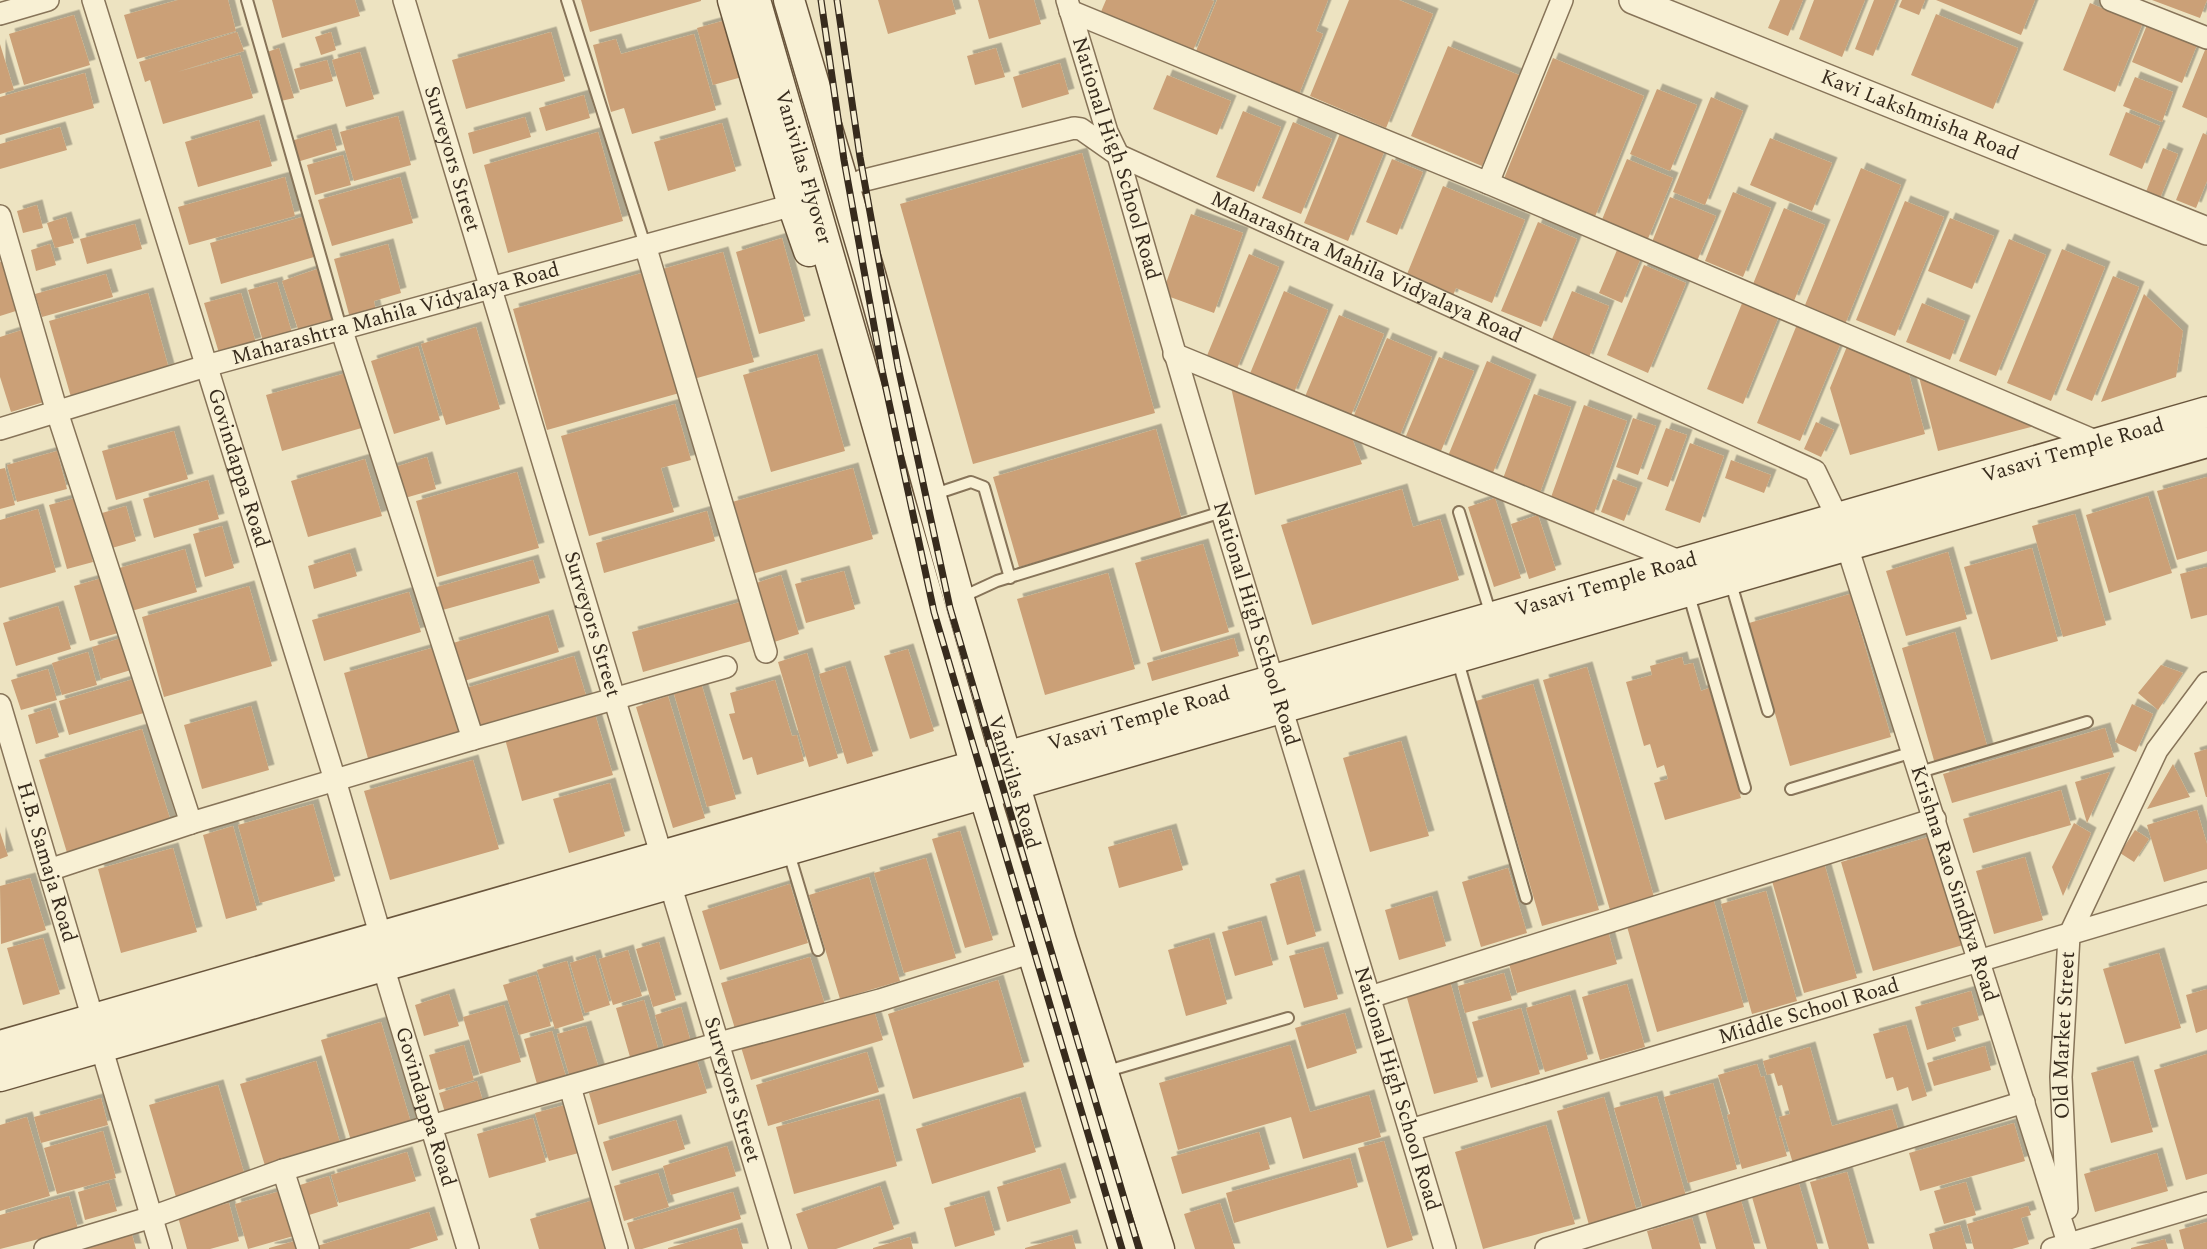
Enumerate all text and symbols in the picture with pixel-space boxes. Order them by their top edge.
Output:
street label: National High School Road [1063,33,1169,284]
street label: Kavi Lakshmisha Road [1816,61,2024,170]
street label: Surveyors Street [415,82,489,236]
street label: Vanivilas Flyover [766,86,841,248]
street label: Maharashtra Mahila Vidyalaya Road [1205,183,1527,352]
street label: Maharashtra Mahila Vidyalaya Road [228,254,563,374]
street label: Govindappa Road [198,384,278,552]
street label: Vasavi Temple Road [1978,409,2168,492]
street label: National High School Road [1204,498,1308,750]
street label: Vasavi Temple Road [1511,543,1701,626]
street label: Surveyors Street [555,548,629,701]
street label: Vasavi Temple Road [1044,677,1234,760]
street label: Vanivilas Road [979,711,1049,853]
street label: Krishna Rao Sindhya Road [1902,761,2007,1006]
street label: H.B. Samaja Road [8,778,85,946]
street label: Old Market Street [2045,950,2084,1120]
street label: National High School Road [1345,963,1449,1215]
street label: Middle School Road [1714,969,1903,1053]
street label: Surveyors Street [695,1013,769,1167]
street label: Govindappa Road [386,1023,464,1191]

